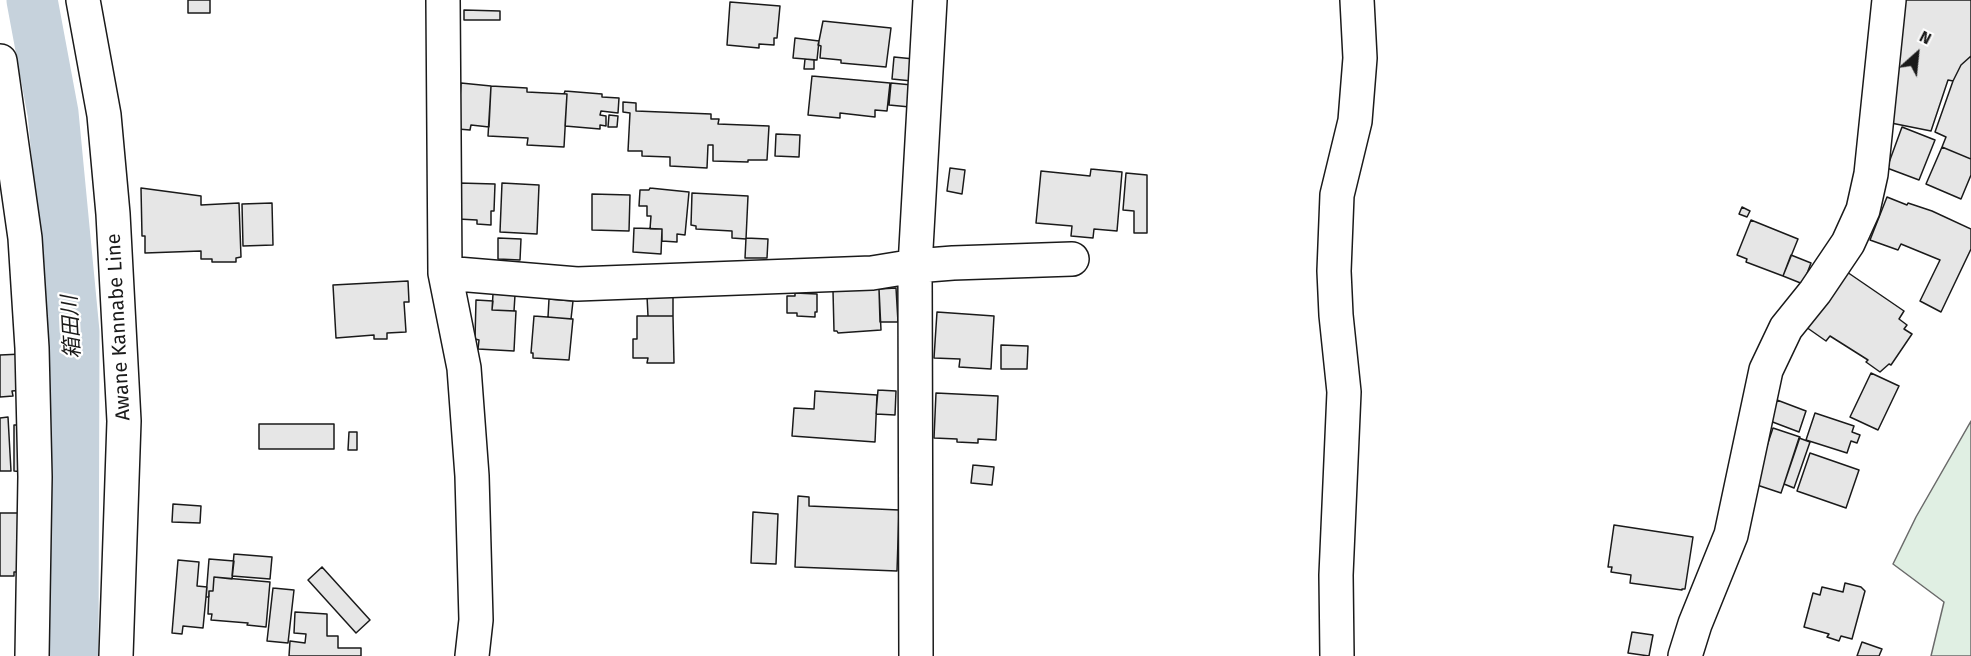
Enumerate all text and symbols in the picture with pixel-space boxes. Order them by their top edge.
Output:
north arrow [1887,24,1947,84]
text: N [1916,27,1934,48]
street label: Awane Kannabe Line [102,233,136,421]
water label: 箱田川 [58,295,86,359]

